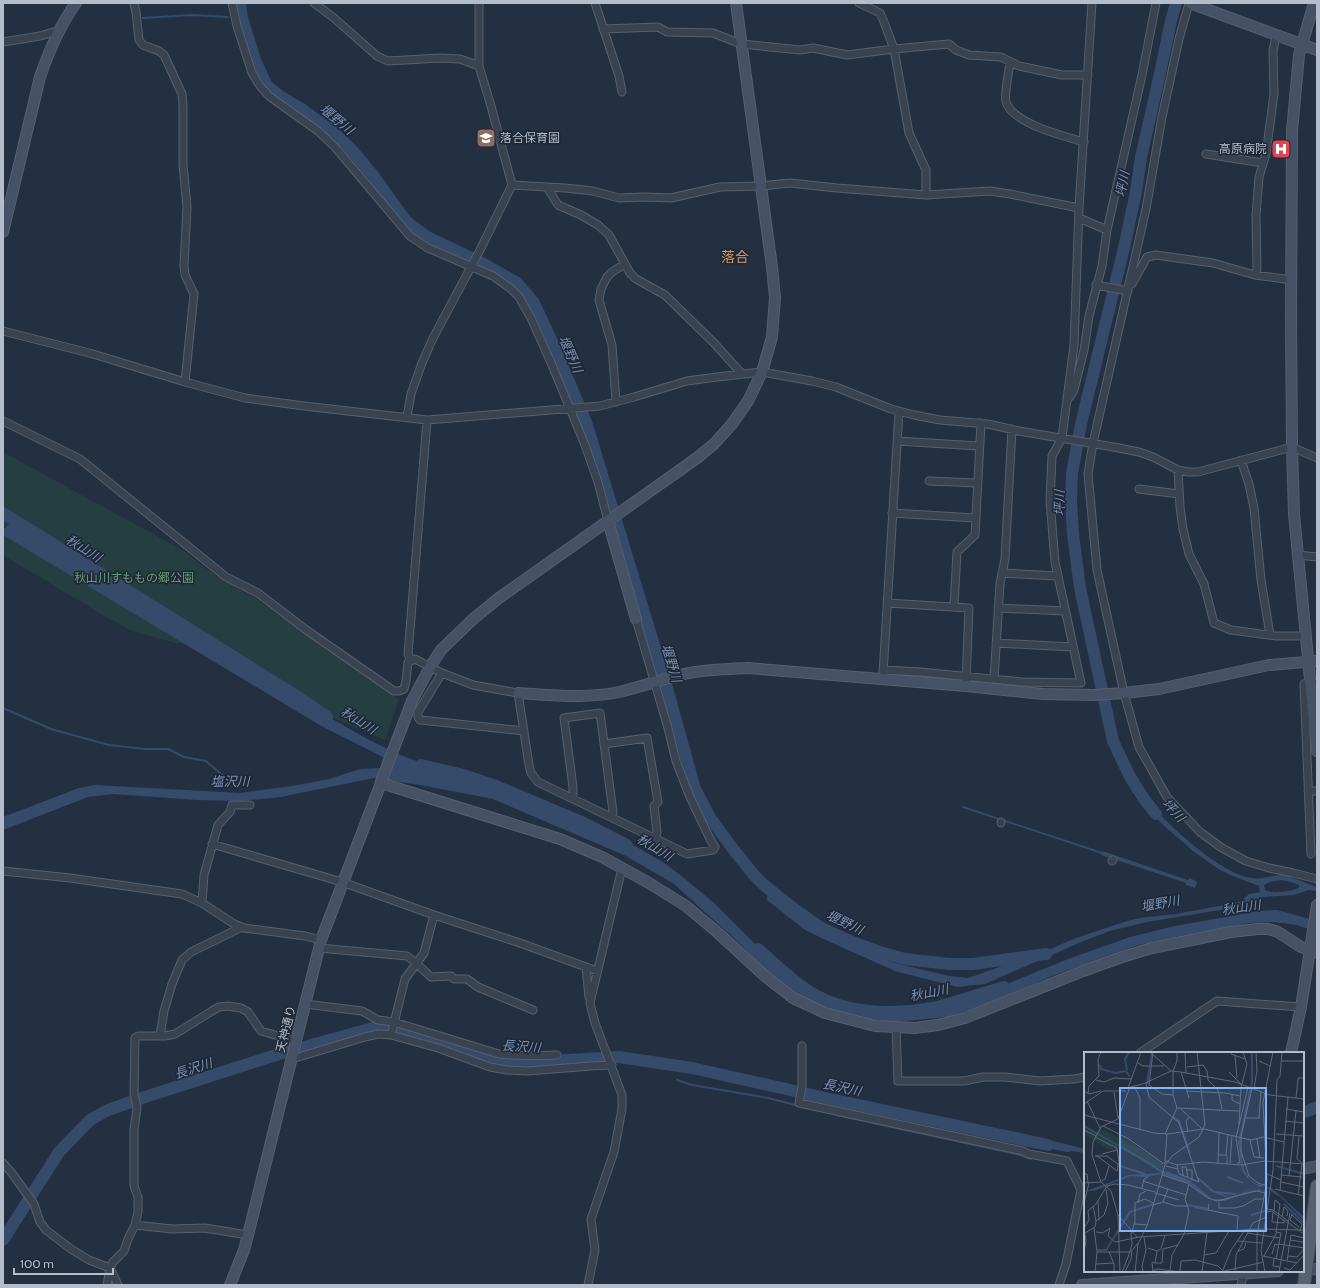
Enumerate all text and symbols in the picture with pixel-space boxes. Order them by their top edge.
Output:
water label: 堰野川 [317,101,359,139]
school or university icon: 落合保育園 [475,127,497,149]
place label: 落合保育園 [500,130,560,145]
hospital icon: 高原病院 [1270,138,1292,160]
place label: 高原病院 [1219,141,1267,156]
water label: 坪川 [1112,168,1133,198]
district label: 落合 [721,248,749,266]
water label: 堰野川 [556,333,587,377]
water label: 坪川 [1051,488,1067,516]
water label: 秋山川 [63,531,106,566]
park label: 秋山川すももの郷公園 [74,570,194,585]
water label: 堰野川 [659,642,686,686]
water label: 秋山川 [338,703,381,738]
water label: 塩沢川 [210,773,251,789]
water label: 坪川 [1159,795,1190,826]
water label: 秋山川 [634,830,678,865]
water label: 堰野川 [1139,891,1183,914]
water label: 秋山川 [1221,896,1263,918]
water label: 堰野川 [824,907,868,938]
water label: 秋山川 [908,980,952,1004]
street label: 天神通り [272,1004,299,1054]
water label: 長沢川 [501,1037,543,1055]
inset map [1084,1052,1304,1272]
water label: 長沢川 [172,1054,216,1082]
water label: 長沢川 [821,1075,865,1099]
scale bar [14,1250,113,1276]
text: 100 m [20,1256,54,1271]

